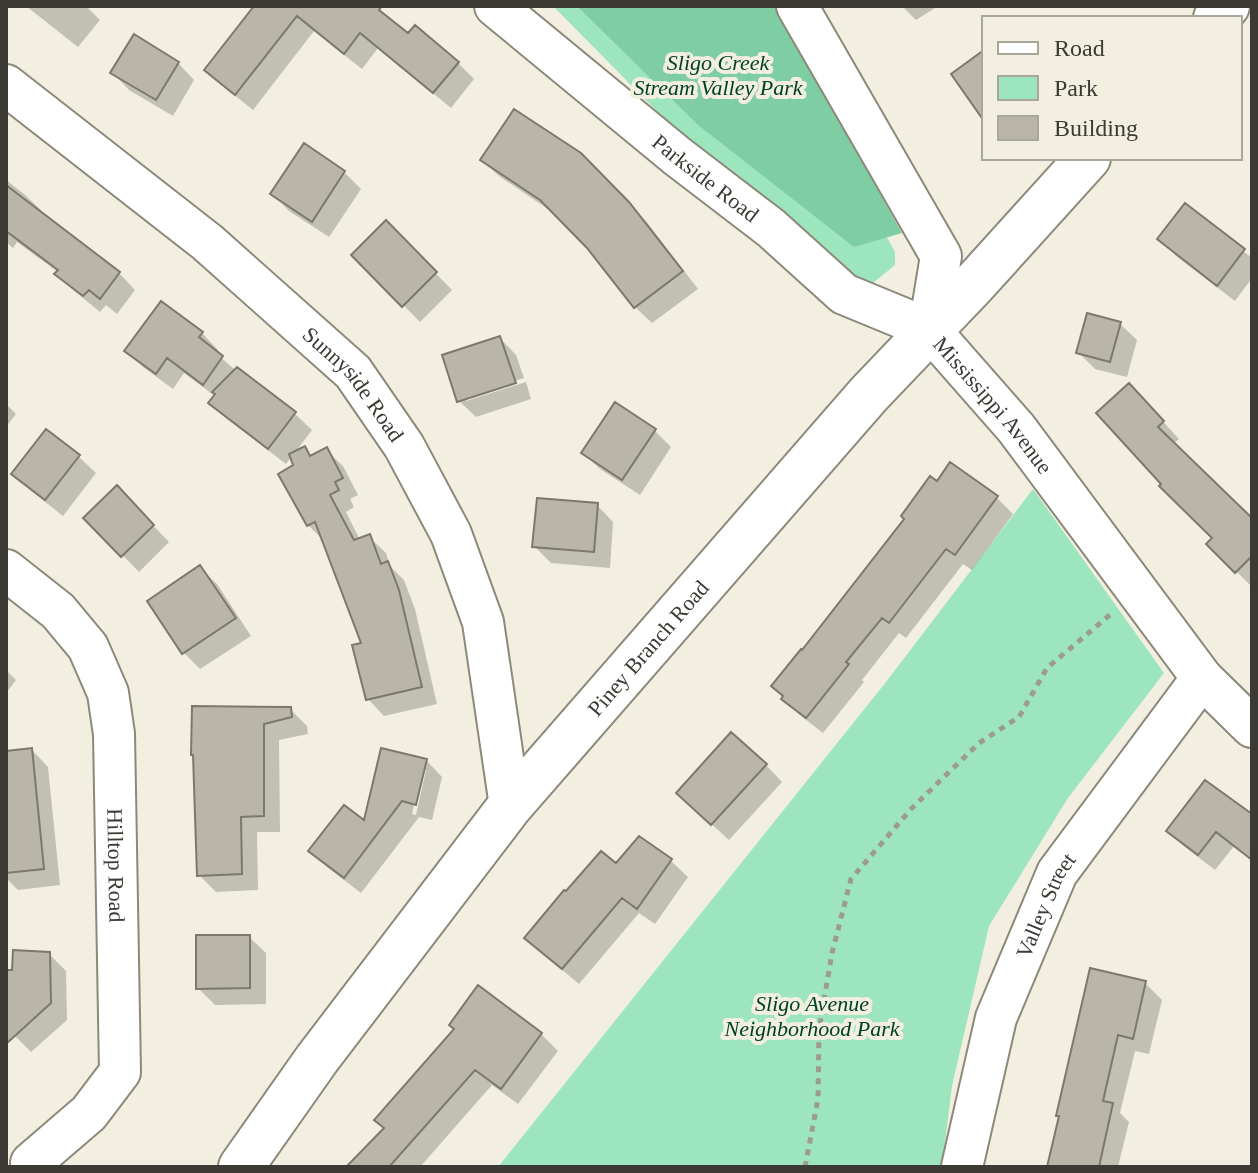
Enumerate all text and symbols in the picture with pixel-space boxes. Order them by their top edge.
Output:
legend [982,16,1242,160]
text: Road [1054,35,1105,61]
park label: Sligo Creek Stream Valley Park [633,50,804,100]
text: Park [1054,75,1098,101]
text: Building [1054,115,1138,141]
street label: Parkside Road [647,129,764,227]
street label: Sunnyside Road [298,322,409,446]
street label: Mississippi Avenue [928,331,1058,479]
street label: Piney Branch Road [583,575,714,721]
street label: Hilltop Road [102,808,129,923]
street label: Valley Street [1011,848,1081,962]
park label: Sligo Avenue Neighborhood Park [724,991,901,1041]

